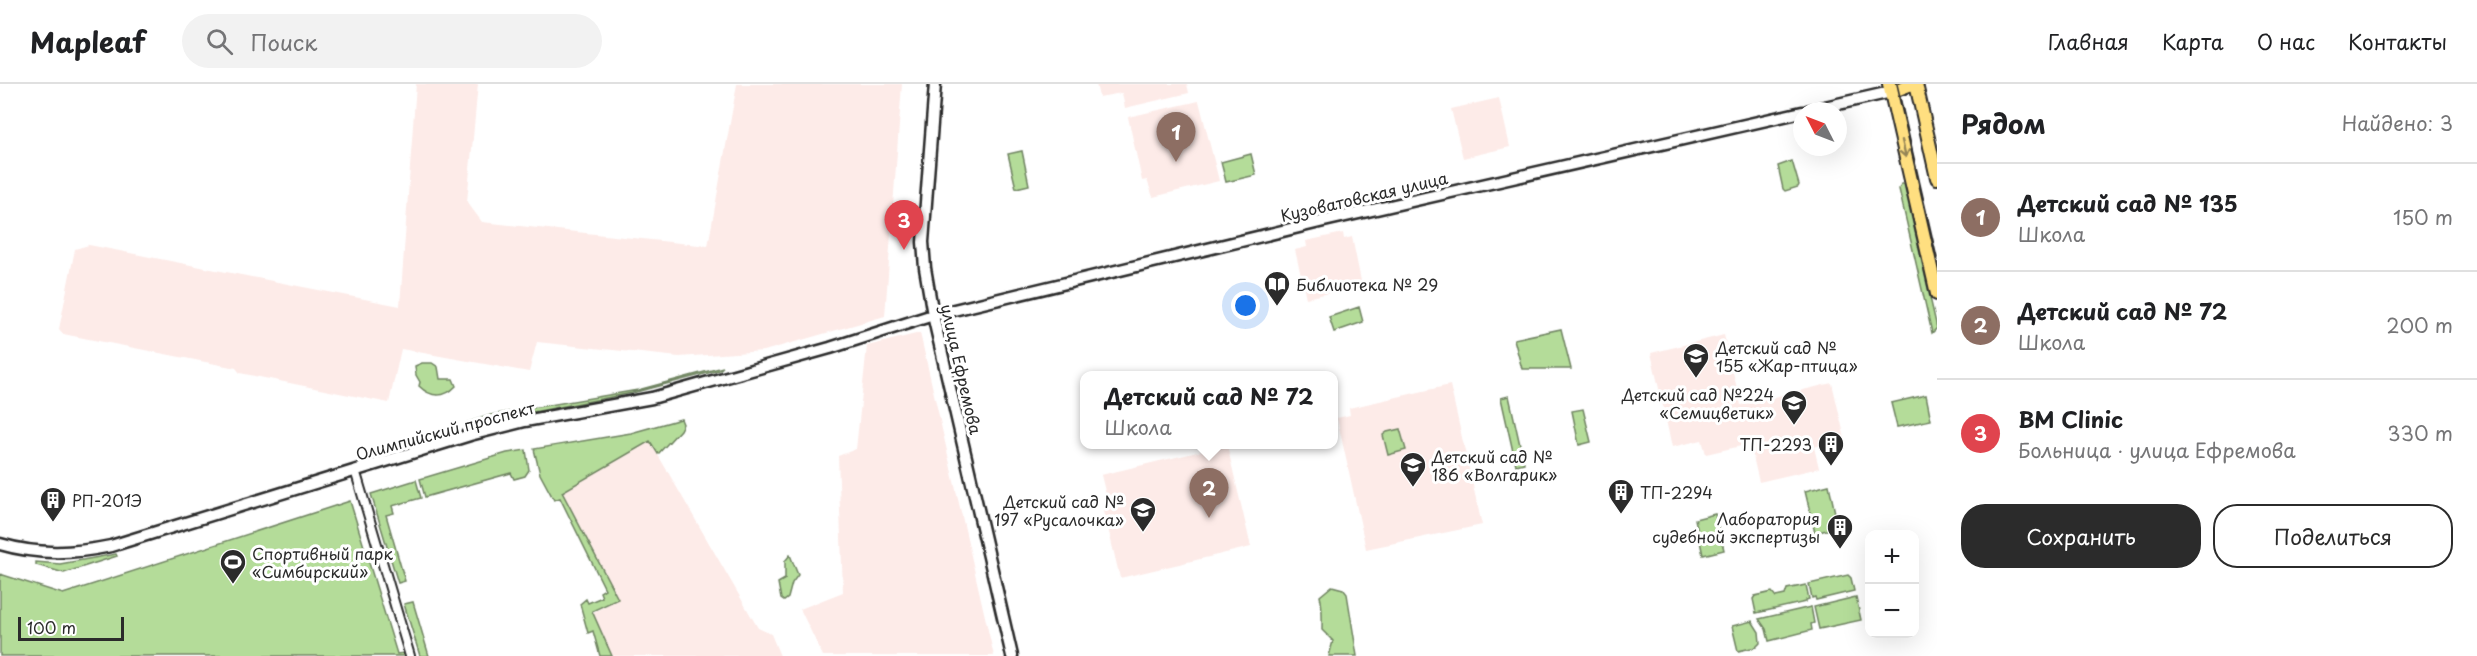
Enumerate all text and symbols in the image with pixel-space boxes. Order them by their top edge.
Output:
search box [182,14,602,68]
text: Mapleaf [30,20,146,63]
icon: search [203,25,236,58]
text: Поиск [251,25,317,58]
text: Главная [2048,25,2129,57]
text: Карта [2162,25,2224,57]
text: О нас [2257,25,2315,57]
text: Контакты [2348,25,2447,57]
north arrow [1793,102,1847,156]
text: Рядом [1961,104,2046,143]
text: Найдено: 3 [2342,108,2453,138]
pin: 1 [1156,112,1196,162]
one-way arrow [1898,139,1910,158]
street label: Кузоватовская улица [1278,165,1450,227]
text: Детский сад № 135 [2018,186,2238,219]
pin: 3 [884,200,924,250]
text: 1 [1976,202,1985,232]
text: 150 m [2393,202,2453,232]
text: Школа [2018,219,2085,249]
library icon: Библиотека № 29 [1262,269,1292,307]
place label: Библиотека № 29 [1296,272,1438,296]
your location [1231,291,1260,320]
text: Детский сад № 72 [2018,294,2227,327]
street label: улица Ефремова [935,301,989,437]
text: 2 [1973,310,1988,340]
text: 200 m [2386,310,2453,340]
text: Школа [2018,327,2085,357]
place label: Детский сад № 155 «Жар-птица» [1715,335,1858,377]
school or university icon: Детский сад № 155 «Жар-птица» [1681,341,1711,379]
popup [1080,371,1338,449]
text: Детский сад № 72 [1104,379,1314,412]
place label: Детский сад №224 «Семицветик» [1621,382,1774,424]
school or university icon: Детский сад №224 «Семицветик» [1779,388,1809,426]
street label: Олимпийский проспект [353,394,537,465]
text: BM Clinic [2018,402,2123,435]
text: Школа [1104,412,1172,442]
text: 3 [1974,418,1987,448]
text: 330 m [2387,418,2453,448]
building icon: ТП-2293 [1816,429,1846,467]
place label: ТП-2293 [1740,432,1812,456]
text: Больница · улица Ефремова [2018,435,2296,465]
place label: Детский сад № 186 «Волгарик» [1431,444,1557,486]
school or university icon: Детский сад № 186 «Волгарик» [1398,450,1428,488]
pin: 2 [1190,468,1228,518]
building icon: ТП-2294 [1606,477,1636,515]
place label: ТП-2294 [1640,480,1713,504]
building icon: РП-201Э [38,485,68,523]
place label: РП-201Э [72,488,142,512]
place label: Детский сад № 197 «Русалочка» [994,489,1124,531]
school or university icon: Детский сад № 197 «Русалочка» [1128,495,1158,533]
button: Сохранить [1961,504,2201,568]
button: Поделиться [2213,504,2453,568]
place label: Лаборатория судебной экспертизы [1652,506,1820,548]
building icon: Лаборатория судебной экспертизы [1825,512,1855,550]
map controls [1865,530,1919,638]
button: + [1865,530,1919,584]
place label: Спортивный парк «Симбирский» [252,541,393,583]
sports icon: Спортивный парк «Симбирский» [218,547,248,585]
button: − [1865,584,1919,638]
scale bar [18,614,124,642]
text: 100 m [27,615,76,639]

